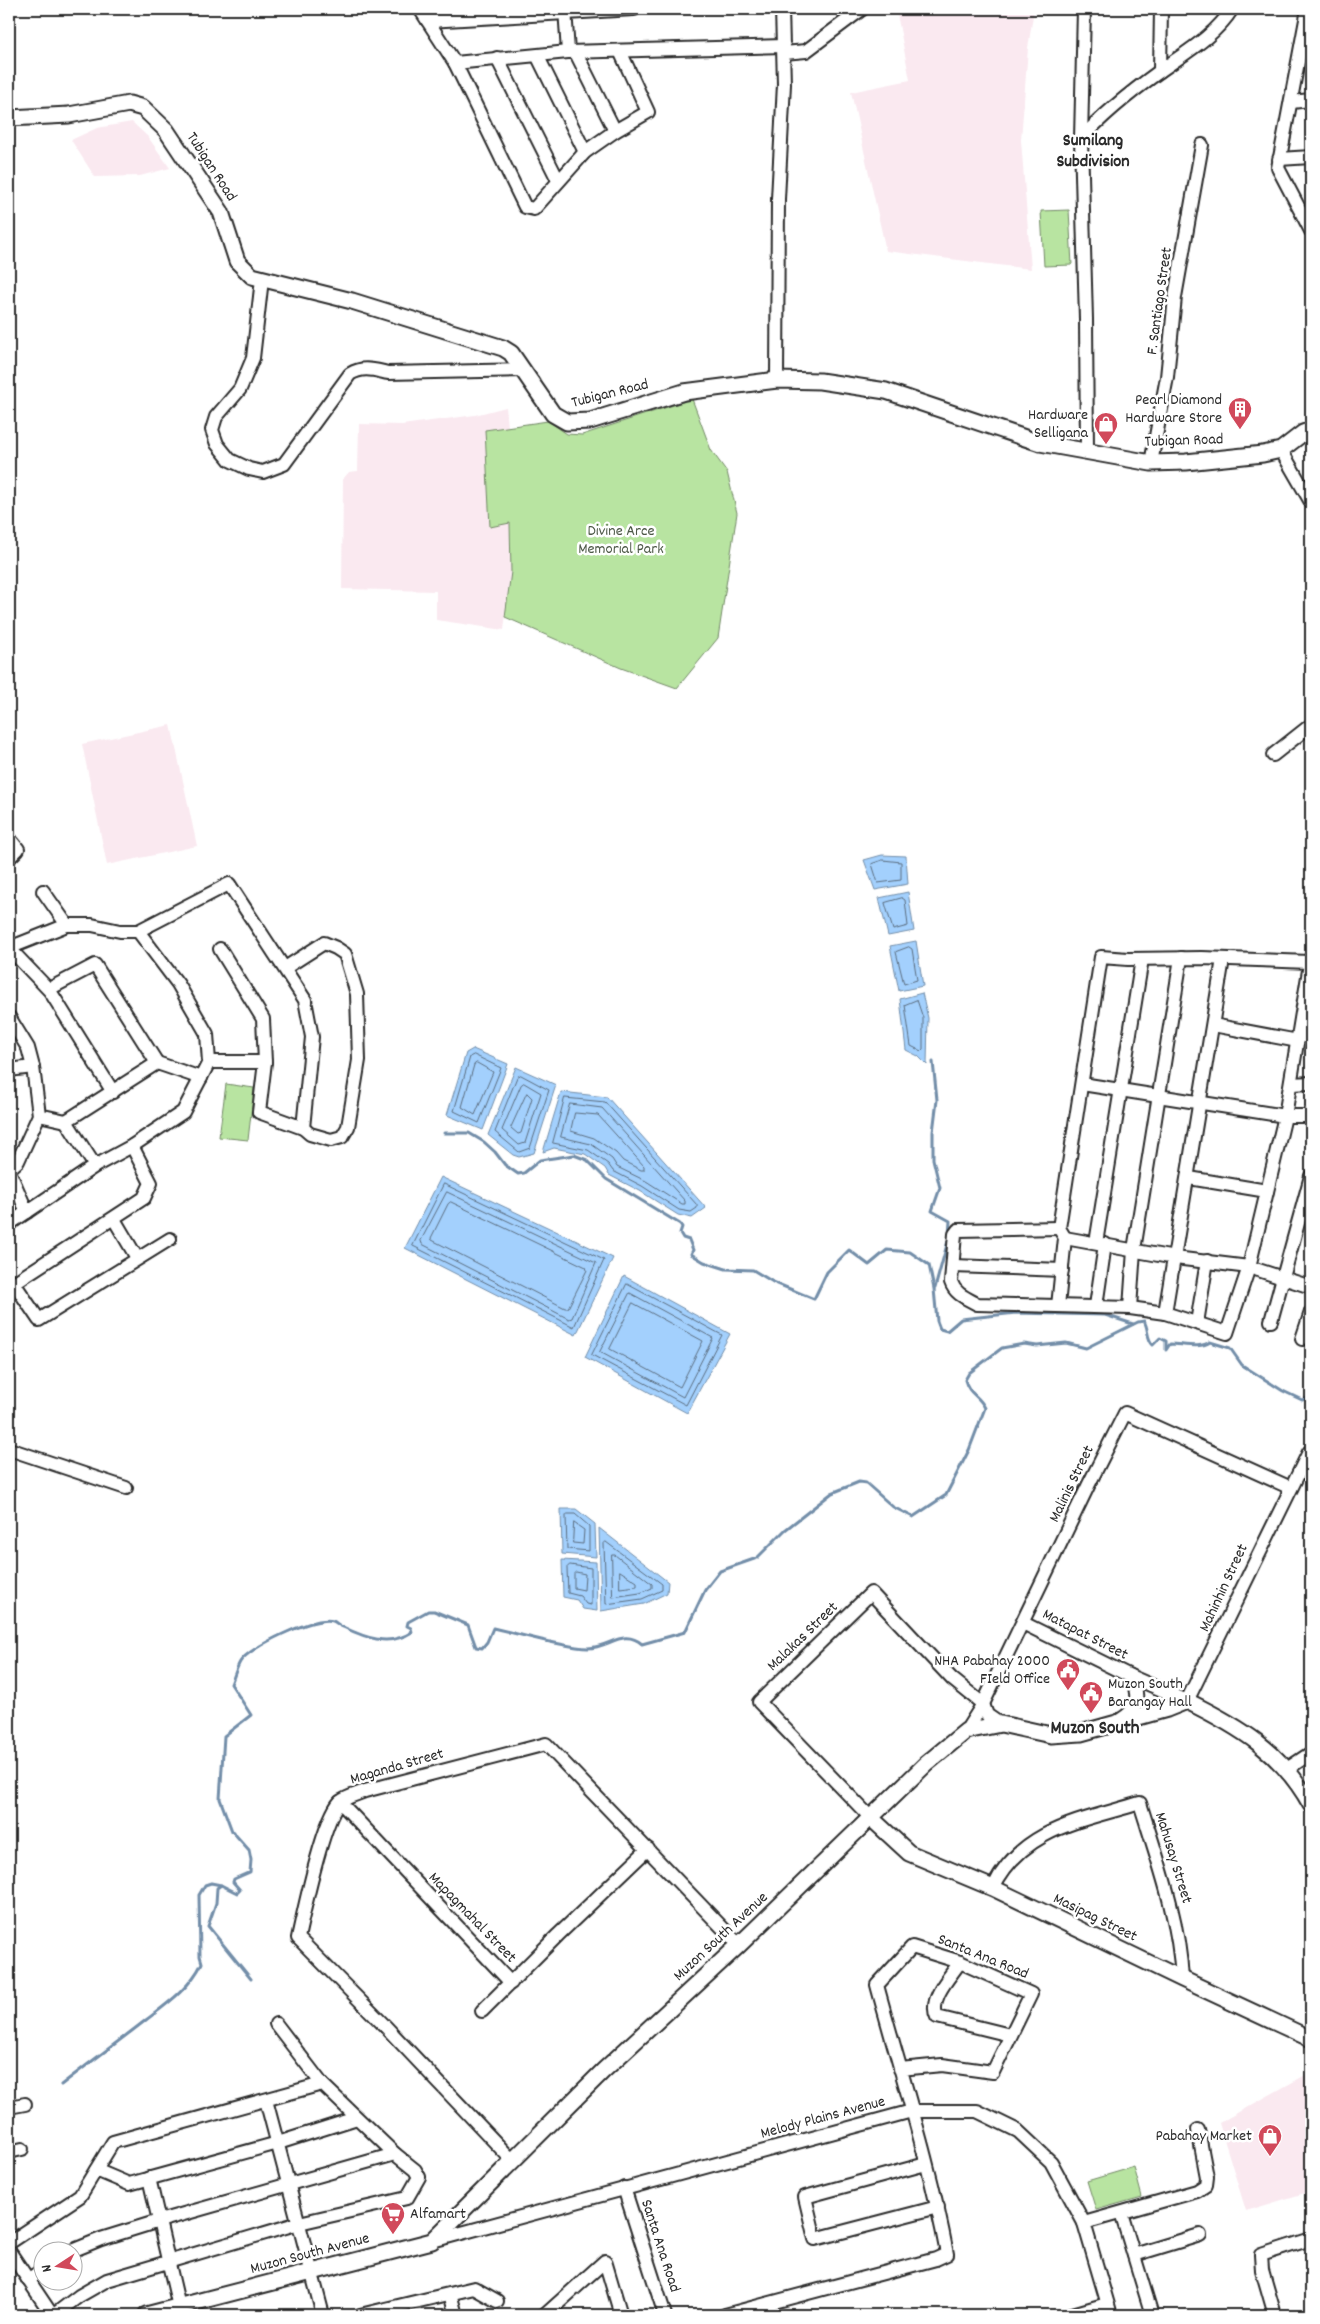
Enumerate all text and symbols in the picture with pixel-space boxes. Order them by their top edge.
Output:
street label: Tubigan Road [180,128,242,206]
district label: Sumilang Subdivision [1056,129,1130,175]
street label: F. Santiago Street [1141,246,1179,356]
street label: Tubigan Road [569,373,651,415]
place label: Pearl Diamond Hardware Store [1125,389,1222,430]
building icon: Pearl Diamond Hardware Store [1227,396,1253,430]
place label: Hardware Selligana [1028,404,1088,445]
shop icon: Hardware Selligana [1093,411,1119,445]
street label: Tubigan Road [1144,428,1224,454]
park label: Divine Arce Memorial Park [578,520,664,561]
street label: Malinis Street [1043,1441,1101,1526]
street label: Mahinhin Street [1194,1540,1254,1636]
street label: Malakas Street [762,1597,844,1677]
street label: Matapat Street [1038,1604,1132,1667]
place label: NHA Pabahay 2000 FIeld Office [934,1650,1050,1691]
public building icon: NHA Pabahay 2000 FIeld Office [1055,1657,1081,1691]
place label: Muzon South Barangay Hall [1108,1673,1192,1714]
public building icon: Muzon South Barangay Hall [1078,1680,1104,1714]
district label: Muzon South [1051,1716,1140,1743]
street label: Maganda Street [348,1743,447,1791]
street label: Mahusay Street [1148,1810,1198,1907]
street label: Mapagmahal Street [423,1867,521,1969]
street label: Muzon South Avenue [668,1887,774,1987]
street label: Masipag Street [1049,1888,1141,1948]
street label: Santa Ana Road [934,1928,1032,1986]
street label: Melody Plains Avenue [758,2090,888,2146]
shop icon: Pabahay Market [1257,2123,1283,2157]
place label: Pabahay Market [1156,2125,1252,2148]
street label: Santa Ana Road [634,2197,686,2295]
supermarket icon: Alfamart [380,2201,406,2235]
place label: Alfamart [410,2203,466,2226]
street label: Muzon South Avenue [248,2227,372,2281]
north arrow [32,2242,82,2292]
text: N [37,2263,58,2274]

